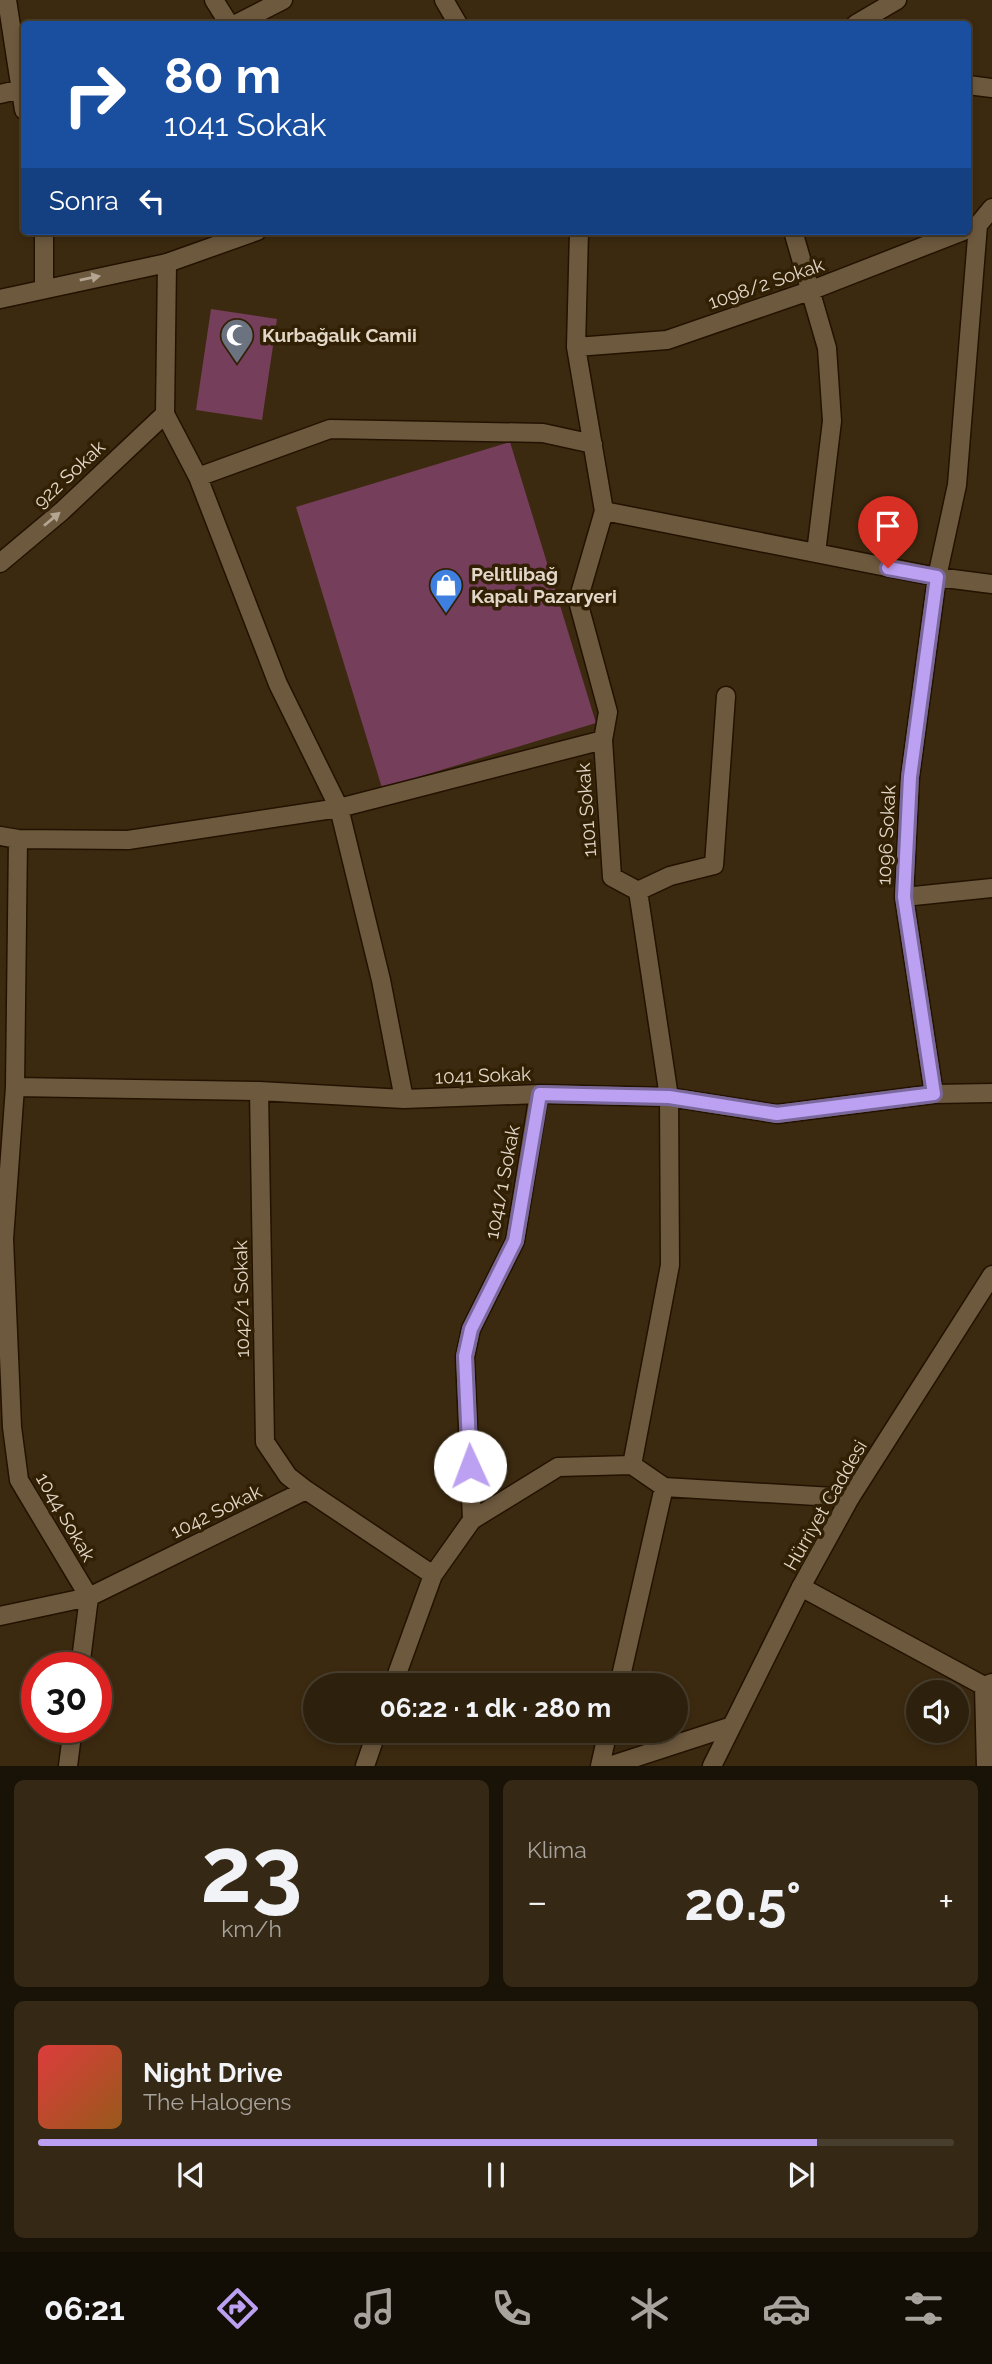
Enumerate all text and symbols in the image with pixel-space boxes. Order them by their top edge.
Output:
text: 80 m [164,47,281,104]
icon: right [49,49,140,140]
text: 1041 Sokak [164,106,326,143]
icon: left [133,182,171,220]
text: Sonra [49,186,119,216]
street label: 1098/2 Sokak [705,253,827,313]
one-way arrow [79,273,101,284]
mosque icon: Kurbağalık Camii [218,316,256,365]
place label: Kurbağalık Camii [262,324,417,346]
street label: 922 Sokak [29,436,109,512]
pin [858,496,918,568]
icon: arrive [869,507,907,545]
one-way arrow [43,511,61,527]
place label: Pelitlibağ Kapalı Pazaryeri [471,563,617,607]
shop icon: Pelitlibağ Kapalı Pazaryeri [427,566,465,615]
street label: 1101 Sokak [572,762,600,858]
street label: 1096 Sokak [872,784,900,886]
street label: 1041 Sokak [434,1062,532,1088]
street label: 1041/1 Sokak [480,1123,524,1241]
street label: 1042/1 Sokak [229,1240,253,1358]
position arrow [433,1429,507,1503]
street label: Hürriyet Caddesi [779,1436,871,1574]
street label: 1044 Sokak [32,1469,100,1565]
street label: 1042 Sokak [167,1480,265,1542]
speed limit sign: 30 [21,1652,112,1743]
map controls [906,1680,969,1743]
button: sound [906,1680,969,1743]
text: 06:22 · 1 dk · 280 m [380,1693,611,1723]
text: 23 [200,1816,303,1923]
text: Klima [527,1836,587,1863]
text: 20.5° [685,1871,801,1932]
text: − [527,1879,547,1924]
text: + [938,1879,954,1924]
text: km/h [221,1915,282,1942]
text: Night Drive [143,2058,282,2088]
text: The Halogens [143,2088,291,2115]
icon: previous [172,2156,210,2194]
icon: pause [477,2156,515,2194]
icon: next [782,2156,820,2194]
icon: directions [213,2284,262,2333]
icon: music [350,2284,399,2333]
icon: phone [487,2284,536,2333]
icon: climate [625,2284,674,2333]
icon: car [762,2284,811,2333]
icon: filters [899,2284,948,2333]
text: 06:21 [44,2290,125,2327]

